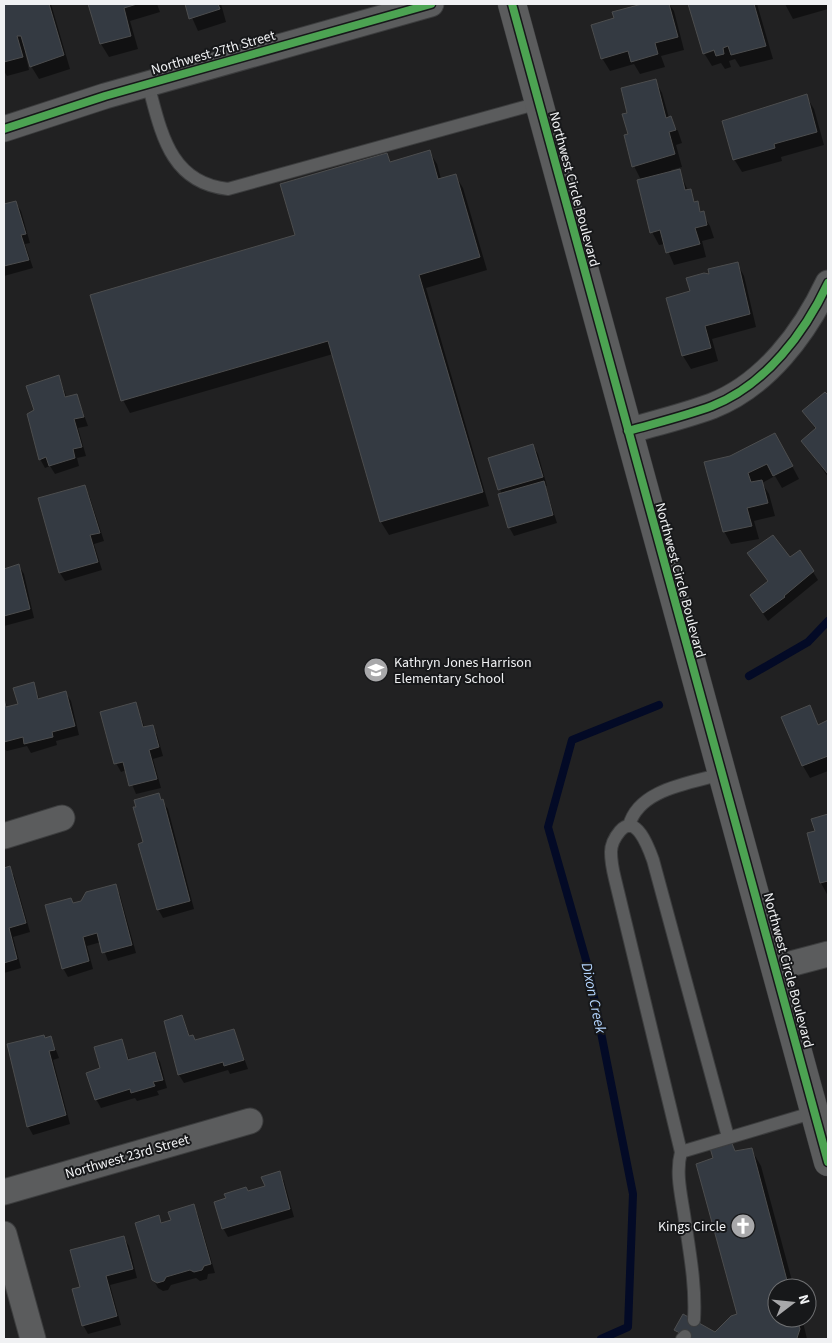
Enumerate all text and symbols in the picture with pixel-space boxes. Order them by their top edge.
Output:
street label: Northwest 27th Street [149,26,278,80]
street label: Northwest Circle Boulevard [544,110,604,269]
street label: Northwest Circle Boulevard [650,501,710,660]
place label: Kathryn Jones Harrison Elementary School [394,653,532,689]
school or university icon: Kathryn Jones Harrison Elementary School [363,657,389,683]
street label: Northwest Circle Boulevard [758,891,818,1050]
water label: Dixon Creek [576,961,611,1036]
street label: Northwest 23rd Street [63,1130,192,1184]
church icon: Kings Circle [730,1213,756,1239]
place label: Kings Circle [658,1217,726,1237]
north arrow [767,1278,817,1328]
text: N [793,1292,814,1307]

